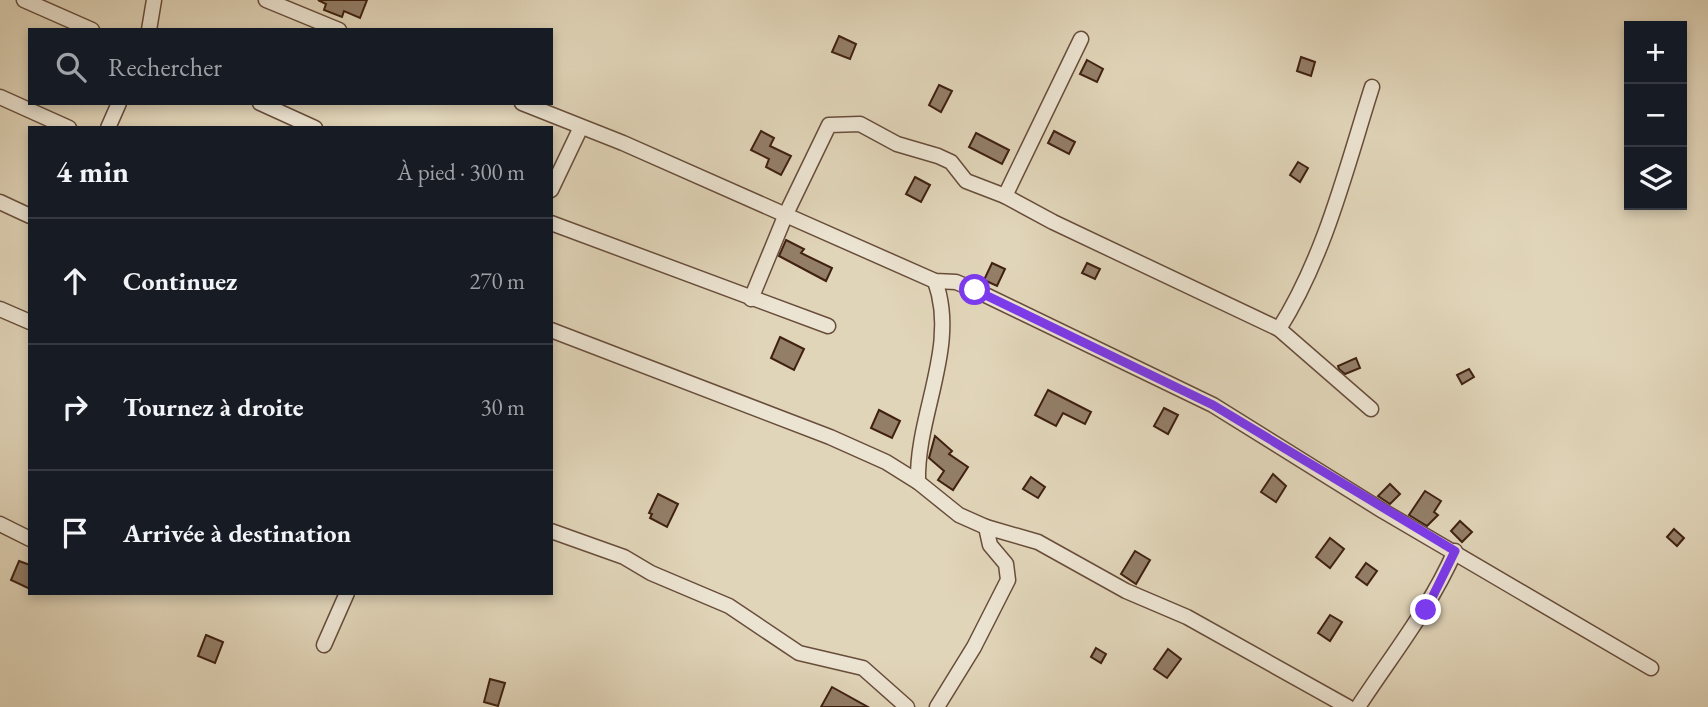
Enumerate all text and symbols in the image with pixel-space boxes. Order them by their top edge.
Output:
map controls [1624,21,1687,210]
button: + [1624,21,1687,84]
search box [28,28,553,105]
icon: search [52,48,90,86]
text: Rechercher [108,50,222,84]
button: − [1624,84,1687,147]
button: layers [1624,147,1687,210]
text: 4 min [56,152,129,191]
text: À pied · 300 m [397,157,525,187]
icon: ahead [56,262,94,300]
text: Continuez [123,264,237,298]
text: 270 m [469,266,525,296]
route start [959,274,990,305]
icon: right [56,388,94,426]
text: Tournez à droite [123,390,304,424]
text: 30 m [480,392,525,422]
icon: arrive [56,514,94,552]
text: Arrivée à destination [123,516,351,550]
route end [1410,594,1441,625]

